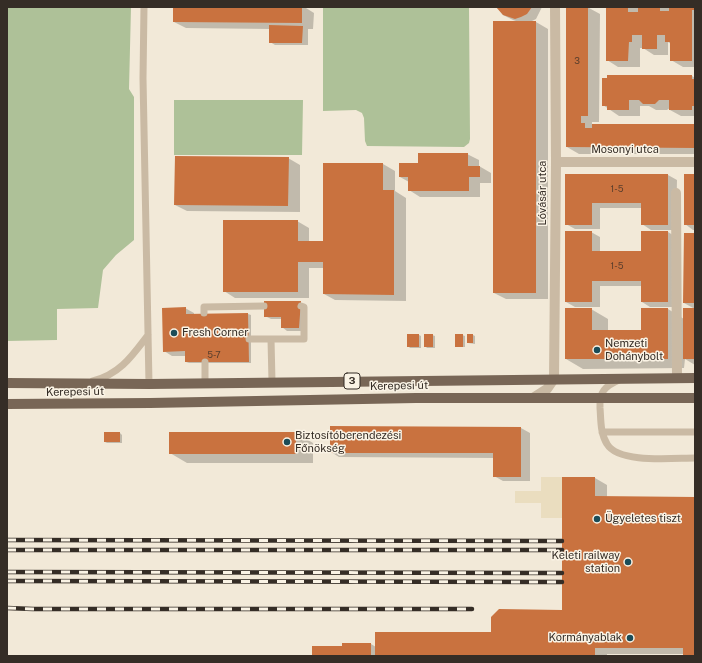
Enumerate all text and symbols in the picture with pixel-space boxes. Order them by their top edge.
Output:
house number: 3 [574,56,580,66]
street label: Mosonyi utca [591,143,659,157]
street label: Lóvásár utca [536,161,550,225]
house number: 1-5 [611,184,623,194]
house number: 1-5 [611,261,623,271]
place label: Fresh Corner [182,326,248,340]
marker: Fresh Corner [169,328,179,338]
place label: Nemzeti Dohánybolt [605,337,663,363]
marker: Nemzeti Dohánybolt [592,345,602,355]
house number: 5-7 [207,350,221,360]
road number: 3 [344,373,360,389]
street label: Kerepesi út [370,379,428,393]
street label: Kerepesi út [46,385,104,399]
place label: Biztosítóberendezési Főnökség [295,429,401,455]
marker: Biztosítóberendezési Főnökség [282,437,292,447]
place label: Ügyeletes tiszt [605,512,681,526]
marker: Ügyeletes tiszt [592,514,602,524]
place label: Keleti railway station [552,549,620,575]
marker: Keleti railway station [623,557,633,567]
place label: Kormányablak [549,631,622,645]
marker: Kormányablak [625,633,635,643]

